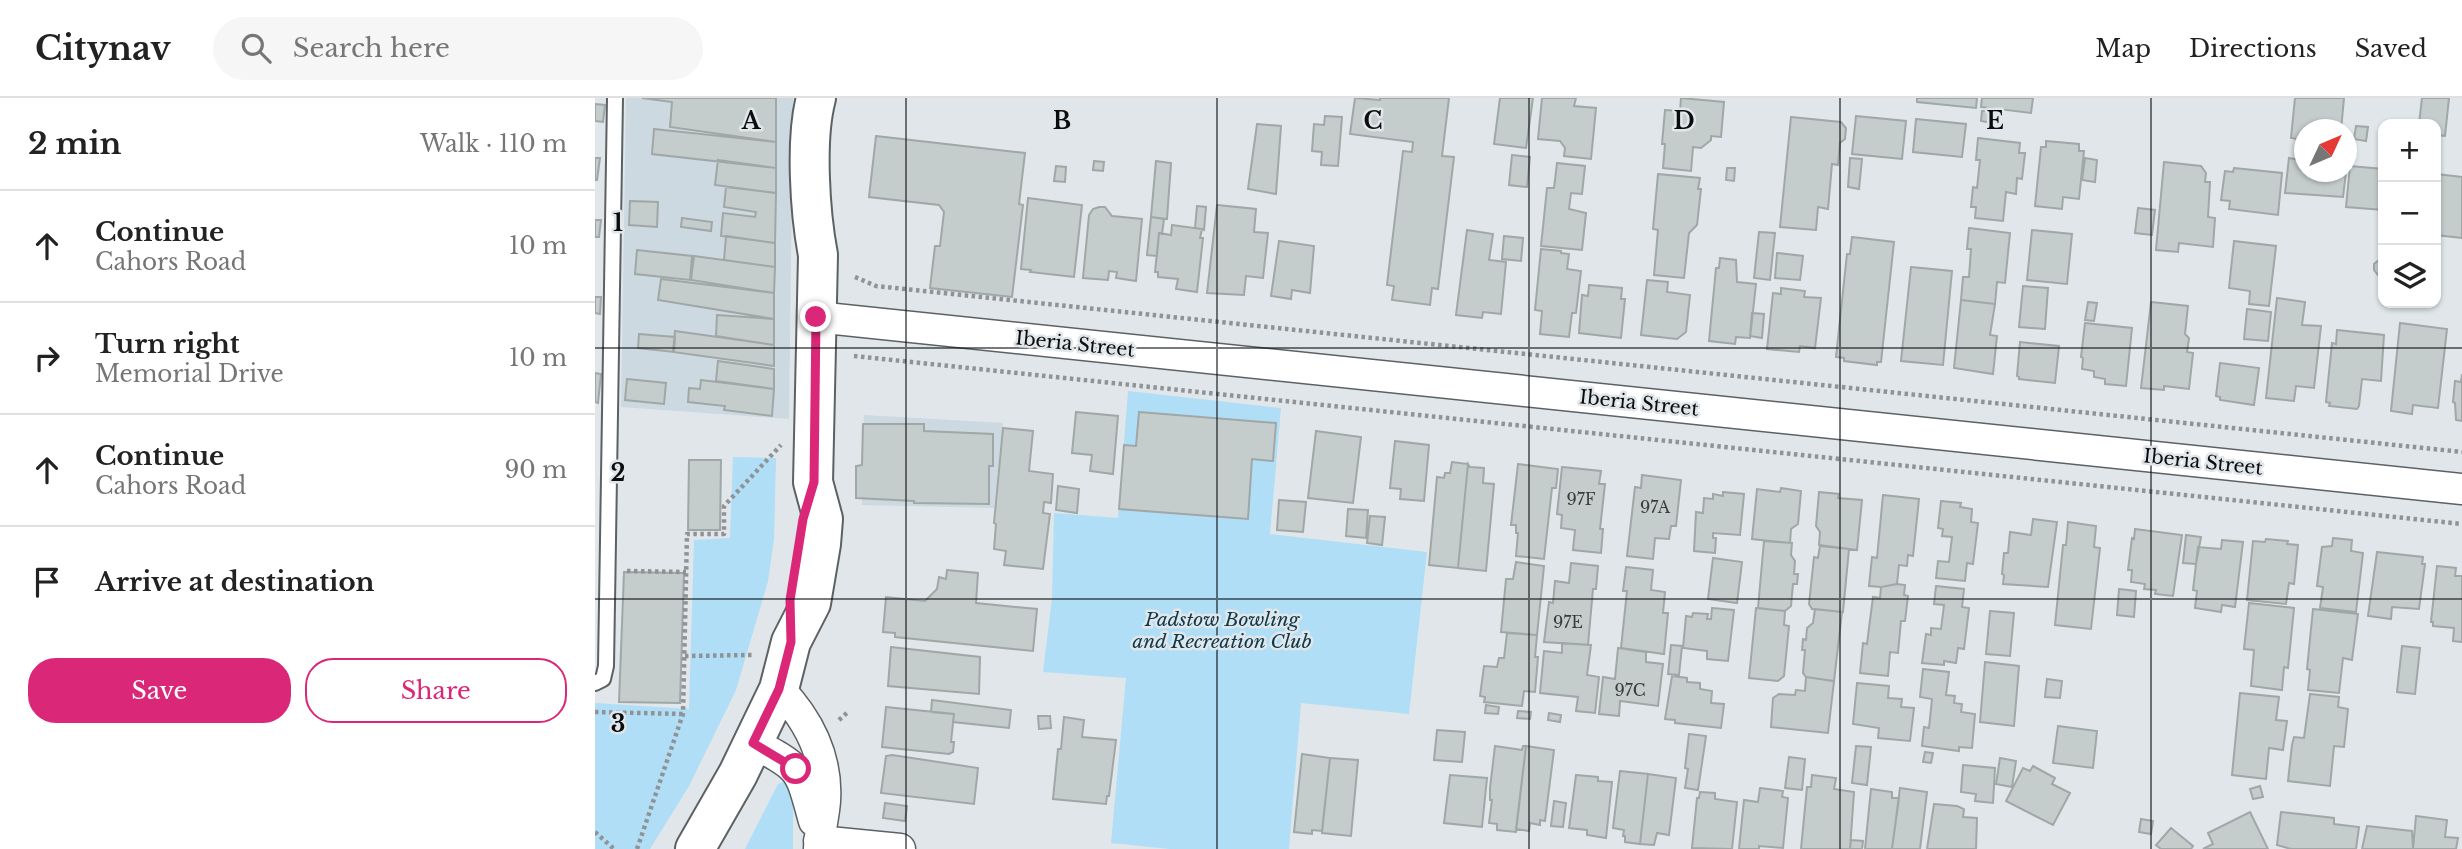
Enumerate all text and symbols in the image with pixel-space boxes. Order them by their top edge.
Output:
search box [213,17,703,80]
text: Citynav [35,28,171,69]
icon: search [237,29,275,67]
text: Search here [293,32,450,64]
text: Map [2095,34,2151,63]
text: Directions [2189,34,2317,63]
text: Saved [2355,34,2427,63]
text: A [741,107,762,135]
text: B [1053,107,1071,135]
text: C [1364,107,1382,135]
text: D [1673,107,1695,135]
text: E [1986,107,2004,135]
north arrow [2294,119,2357,182]
map controls [2378,119,2441,308]
button: + [2378,119,2441,182]
text: 2 min [28,125,121,162]
text: Walk · 110 m [420,130,567,158]
button: − [2378,182,2441,245]
text: 1 [613,209,623,237]
text: Continue [95,216,224,248]
icon: ahead [28,227,66,265]
text: 10 m [509,232,567,260]
button: layers [2378,245,2441,308]
text: Cahors Road [95,248,246,276]
route end [800,301,831,332]
street label: Iberia Street [1014,326,1137,362]
text: Turn right [95,328,240,360]
icon: right [28,339,66,377]
text: 10 m [509,344,567,372]
text: Memorial Drive [95,360,284,388]
street label: Iberia Street [1578,385,1701,421]
text: Continue [95,440,224,472]
street label: Iberia Street [2142,444,2265,480]
icon: ahead [28,451,66,489]
text: 90 m [505,456,567,484]
text: 2 [611,459,625,487]
text: Cahors Road [95,472,246,500]
house number: 97F [1566,489,1596,509]
house number: 97A [1640,497,1671,517]
icon: arrive [28,563,66,601]
text: Arrive at destination [95,566,375,598]
park label: Padstow Bowling and Recreation Club [1132,608,1312,653]
house number: 97E [1553,612,1583,632]
button: Save [28,658,291,723]
button: Share [305,658,567,723]
house number: 97C [1614,680,1646,700]
text: 3 [611,710,625,738]
route start [780,753,811,784]

